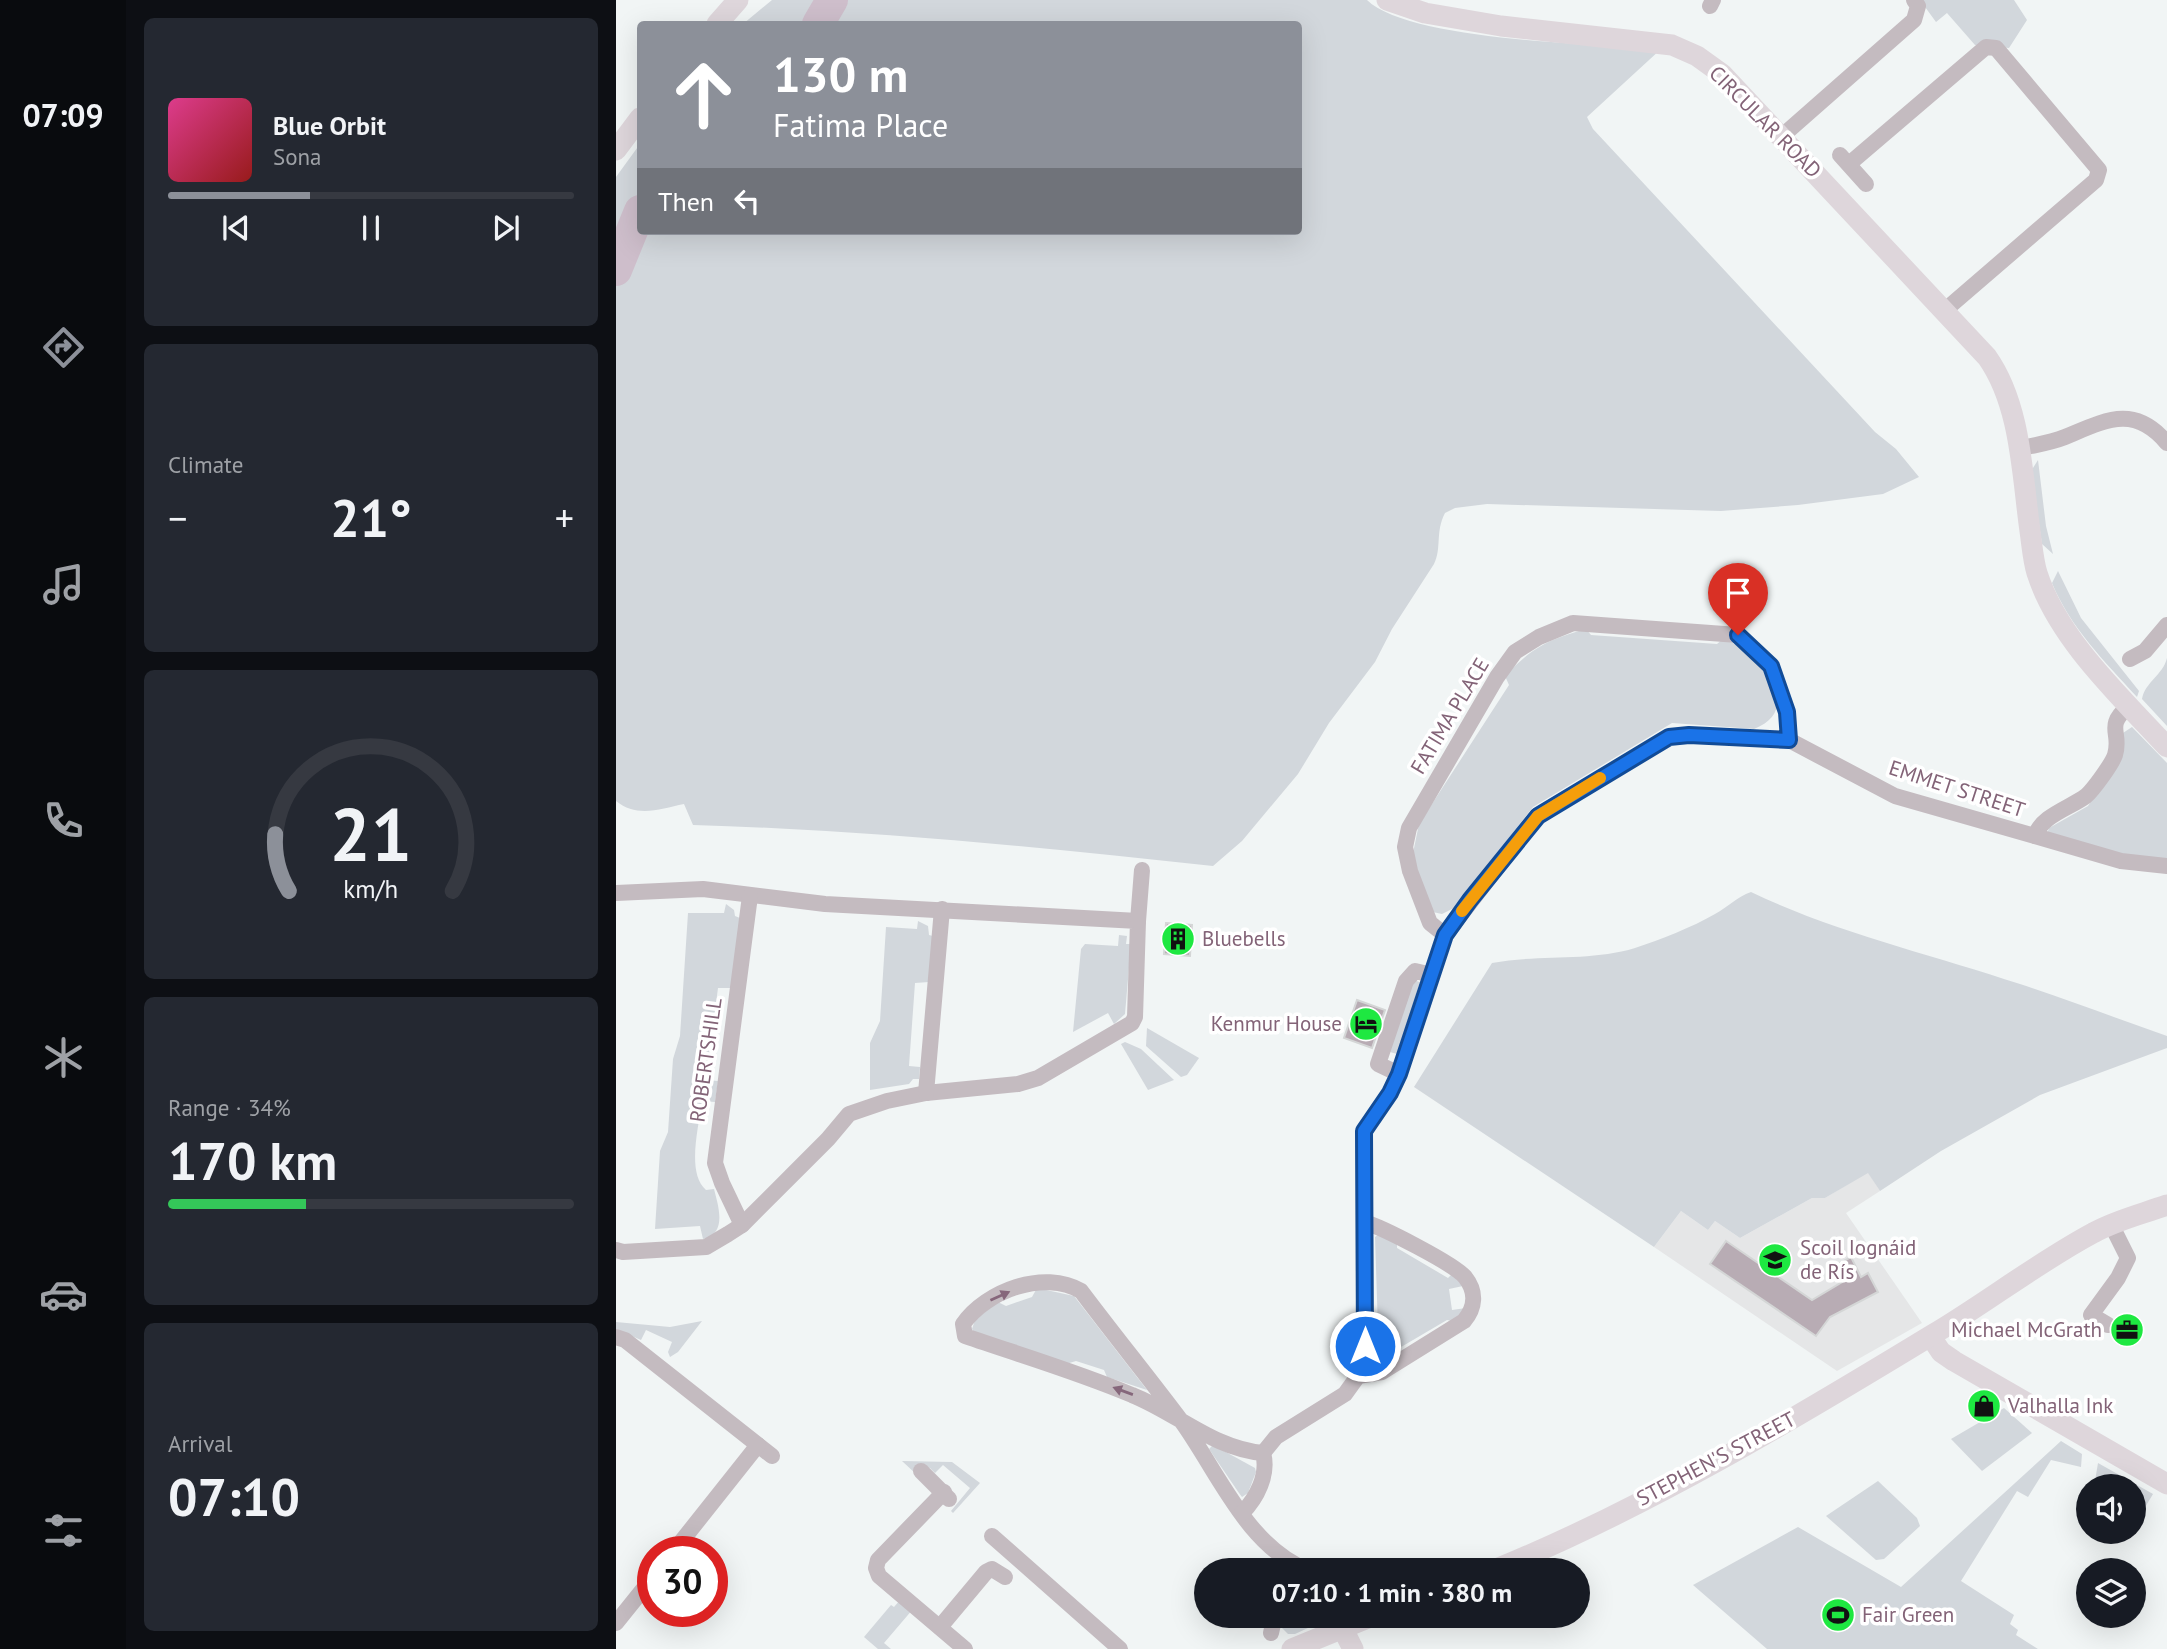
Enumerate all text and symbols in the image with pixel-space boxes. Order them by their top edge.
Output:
text: 130 m [773,42,908,106]
icon: ahead [658,49,749,140]
street label: CIRCULAR ROAD [1703,60,1827,184]
text: 07:09 [22,94,104,136]
text: Fatima Place [773,104,948,146]
text: Blue Orbit [273,109,386,142]
text: Sona [273,142,322,171]
icon: left [728,182,766,220]
text: Then [658,185,714,218]
icon: previous [217,209,255,247]
icon: pause [352,209,390,247]
icon: next [487,209,525,247]
icon: directions [39,323,88,372]
text: Climate [168,450,243,479]
text: 21° [330,484,412,551]
text: − [168,493,187,542]
text: + [555,493,574,542]
icon: music [39,560,88,609]
pin [1708,563,1768,635]
icon: arrive [1719,574,1757,612]
street label: FATIMA PLACE [1404,653,1495,779]
street label: EMMET STREET [1886,754,2029,823]
text: 21 [330,787,412,881]
icon: phone [39,796,88,845]
text: km/h [344,872,398,904]
building icon: Bluebells [1159,920,1197,958]
place label: Bluebells [1202,925,1286,952]
street label: ROBERTSHILL [683,996,728,1124]
hotel icon: Kenmur House [1347,1005,1385,1043]
place label: Kenmur House [1211,1010,1342,1037]
icon: climate [39,1033,88,1082]
text: Range · 34% [168,1093,291,1122]
text: 170 km [168,1127,337,1194]
place label: Scoil Iognáid de Rís [1800,1234,1916,1285]
school or university icon: Scoil Iognáid de Rís [1756,1241,1794,1279]
icon: car [39,1270,88,1319]
one-way arrow [990,1290,1011,1301]
position arrow [1328,1309,1402,1383]
office icon: Michael McGrath [2108,1311,2146,1349]
place label: Michael McGrath [1951,1316,2102,1343]
one-way arrow [1112,1386,1133,1397]
shop icon: Valhalla Ink [1965,1387,2003,1425]
place label: Valhalla Ink [2007,1392,2113,1419]
street label: STEPHEN'S STREET [1632,1405,1800,1512]
text: Arrival [168,1429,232,1458]
text: 07:10 [168,1463,300,1530]
map controls [2076,1474,2146,1628]
button: sound [2076,1474,2146,1544]
icon: filters [39,1506,88,1555]
speed limit sign: 30 [637,1536,728,1627]
button: layers [2076,1558,2146,1628]
text: 07:10 · 1 min · 380 m [1272,1576,1512,1609]
sports icon: Fair Green [1819,1596,1857,1634]
place label: Fair Green [1862,1601,1954,1628]

